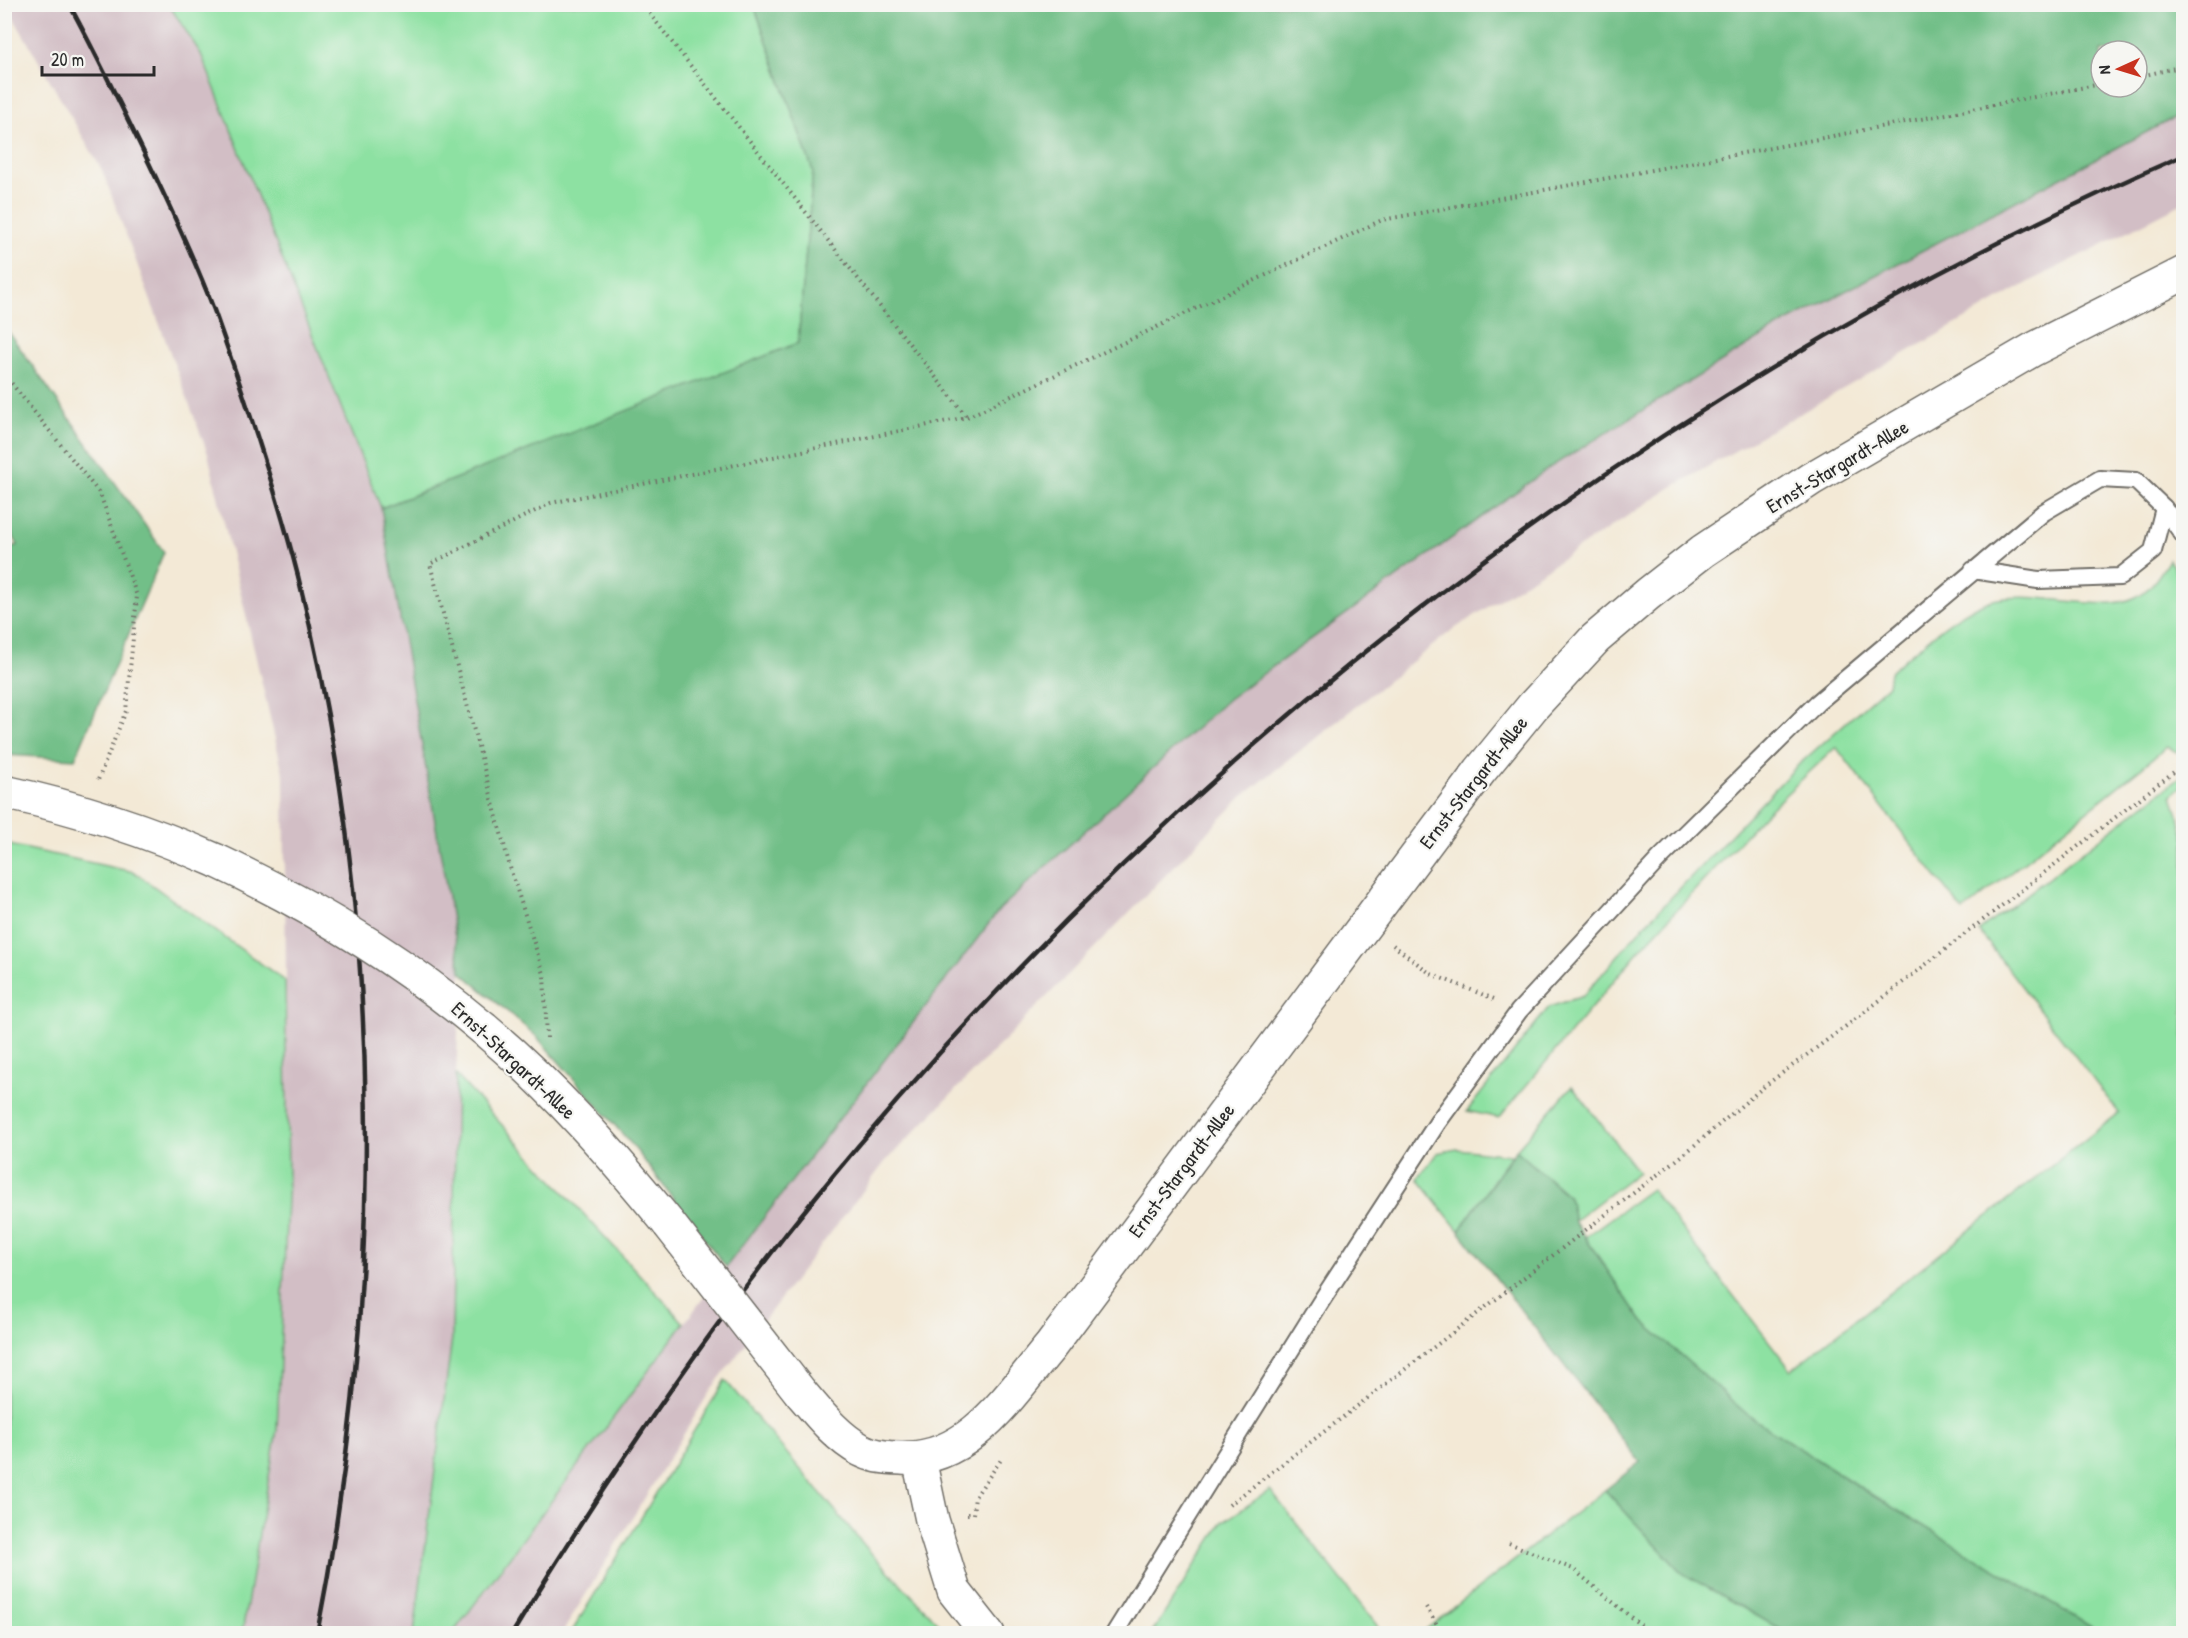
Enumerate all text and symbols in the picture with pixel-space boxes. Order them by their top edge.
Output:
scale bar [42,39,154,77]
north arrow [2089,39,2149,99]
text: 20 m [51,47,84,72]
text: N [2093,65,2115,75]
street label: Ernst-Stargardt-Allee [1761,413,1913,519]
street label: Ernst-Stargardt-Allee [1413,710,1533,854]
street label: Ernst-Stargardt-Allee [446,995,582,1125]
street label: Ernst-Stargardt-Allee [1122,1097,1240,1243]

